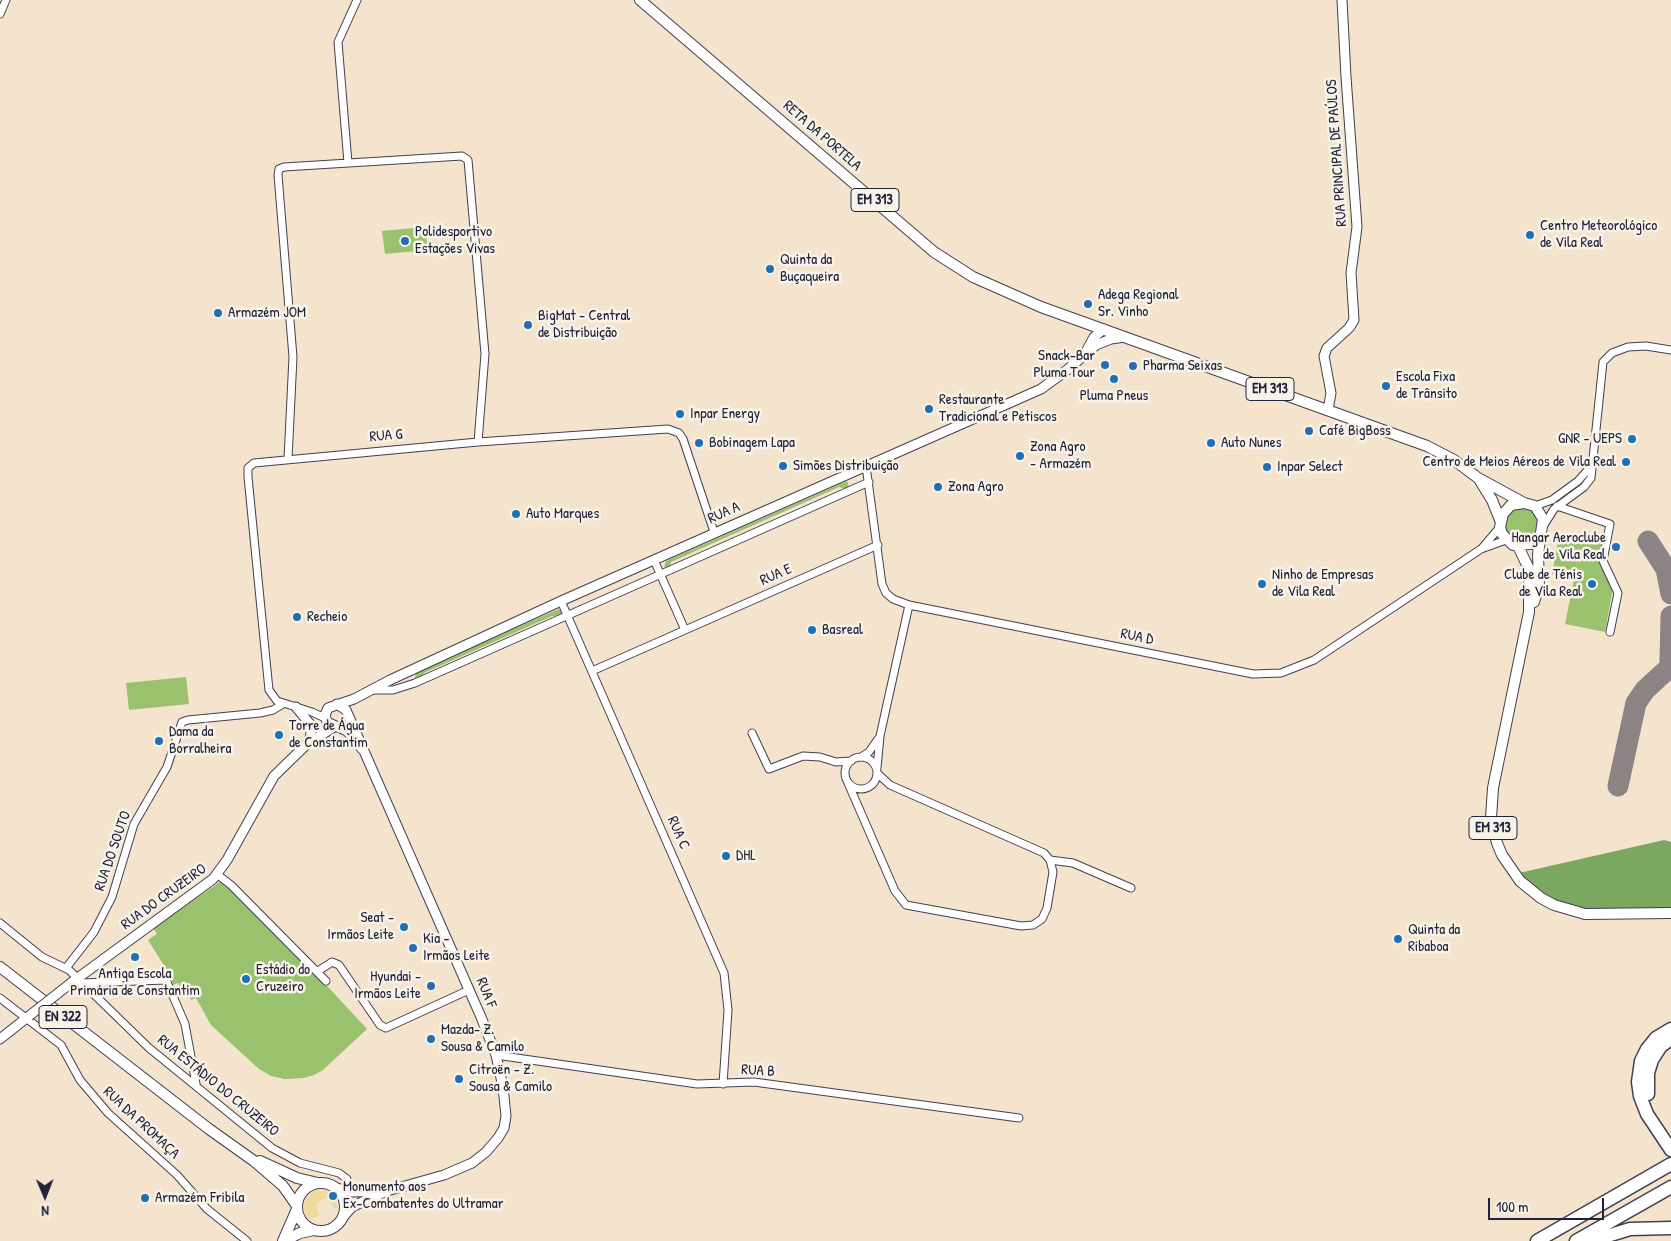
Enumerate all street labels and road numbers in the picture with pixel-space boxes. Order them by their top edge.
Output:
street label: RUA PRINCIPAL DE PAÚLOS [1323,79,1351,227]
street label: RETA DA PORTELA [779,97,865,175]
road number: EM 313 [851,188,899,212]
road number: EM 313 [1246,378,1294,400]
street label: RUA G [369,426,403,446]
street label: RUA A [705,498,743,528]
street label: RUA E [758,560,794,590]
street label: RUA D [1119,625,1155,649]
street label: RUA DO SOUTO [91,809,135,893]
street label: RUA C [663,814,693,852]
road number: EM 313 [1469,816,1517,840]
street label: RUA DO CRUZEIRO [118,860,210,934]
street label: RUA F [472,975,500,1011]
road number: EN 322 [39,1006,87,1028]
street label: RUA ESTÁDIO DO CRUZEIRO [154,1031,282,1141]
street label: RUA B [741,1061,775,1081]
street label: RUA DA PROMAÇA [99,1083,183,1163]

